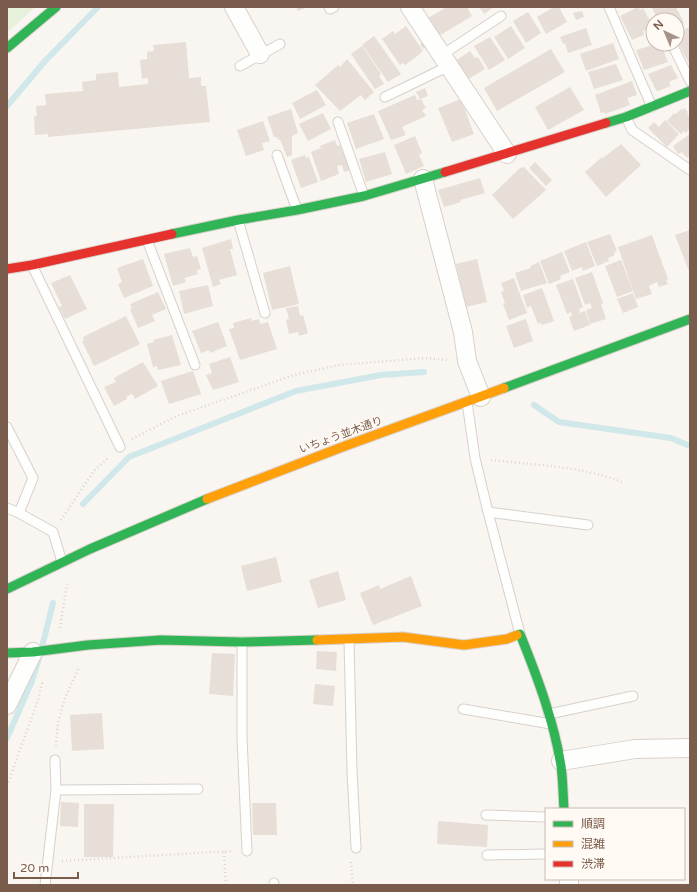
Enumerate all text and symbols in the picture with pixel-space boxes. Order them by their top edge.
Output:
north arrow [645,12,685,52]
text: N [651,17,666,33]
street label: いちょう並木通り [297,414,385,456]
legend [545,808,685,880]
text: 順調 [581,817,605,831]
text: 混雑 [581,837,605,851]
scale bar [14,854,78,880]
text: 渋滞 [581,857,605,871]
text: 20 m [20,861,49,875]

